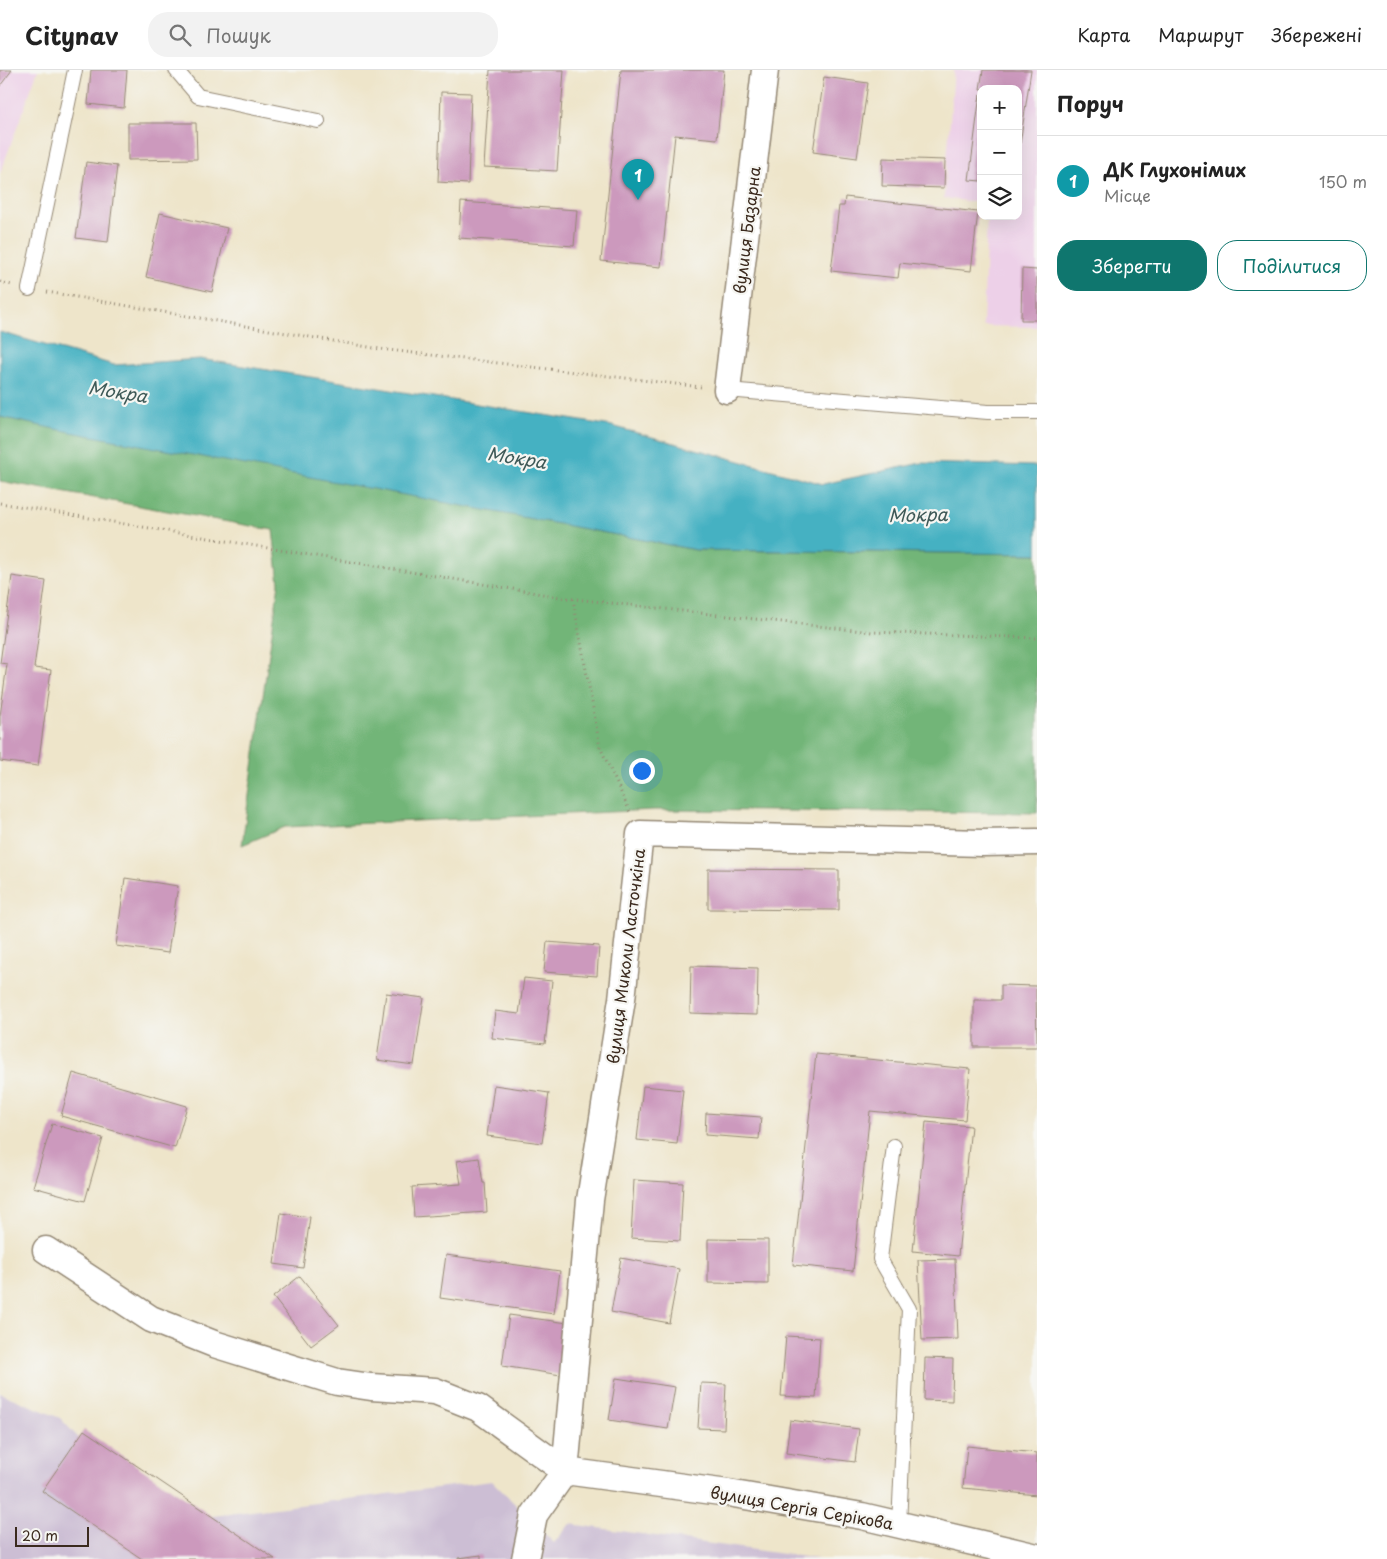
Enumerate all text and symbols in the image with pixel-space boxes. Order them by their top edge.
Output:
search box [148,12,498,57]
text: Citynav [25,17,118,53]
icon: search [166,21,194,49]
text: Пошук [206,21,271,49]
text: Карта [1077,21,1130,48]
text: Маршрут [1158,21,1243,48]
text: Збережені [1271,21,1362,48]
map controls [977,85,1022,220]
button: + [977,85,1022,130]
text: Поруч [1057,87,1124,119]
button: − [977,130,1022,175]
text: ДК Глухонімих [1104,155,1246,183]
pin: 1 [622,159,654,200]
street label: вулиця Базарна [726,165,766,295]
text: 1 [1069,169,1077,193]
text: 150 m [1319,169,1367,193]
button: layers [977,175,1022,220]
text: Місце [1104,183,1151,207]
button: Зберегти [1057,240,1207,291]
button: Поділитися [1217,240,1367,291]
water label: Мокра [87,373,150,409]
water label: Мокра [486,439,549,475]
water label: Мокра [888,500,949,528]
your location [629,758,655,784]
street label: вулиця Миколи Ласточкіна [600,847,650,1065]
street label: вулиця Сергія Серікова [709,1479,896,1535]
scale bar [15,1524,89,1547]
text: 20 m [22,1525,58,1546]

